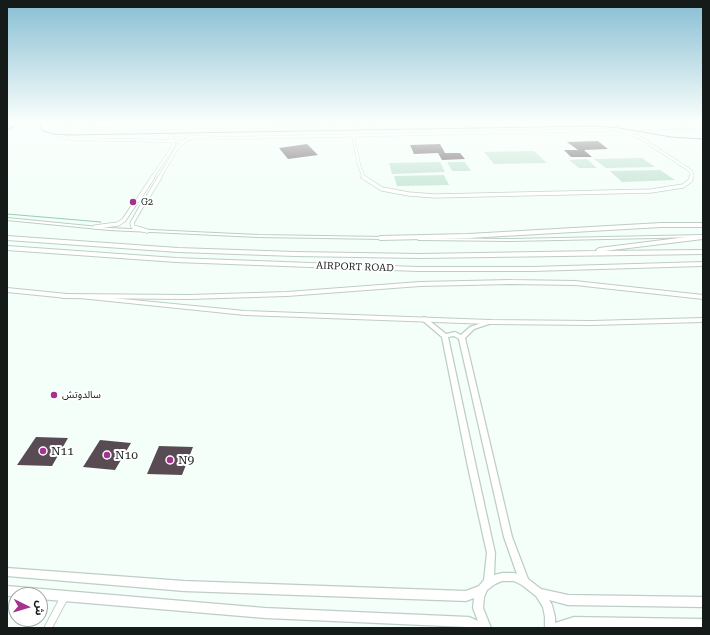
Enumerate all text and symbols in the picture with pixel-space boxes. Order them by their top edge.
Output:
marker: G2 [128,197,138,207]
place label: G2 [141,197,153,207]
street label: AIRPORT ROAD [316,260,394,274]
place label: سالدوتش [62,389,101,401]
marker: سالدوتش [49,390,59,400]
place label: N11 [51,444,74,458]
marker: N11 [38,446,48,456]
place label: N10 [115,448,138,462]
marker: N10 [102,450,112,460]
place label: N9 [178,453,194,467]
marker: N9 [165,455,175,465]
north arrow [8,587,48,627]
text: ش [32,600,47,616]

